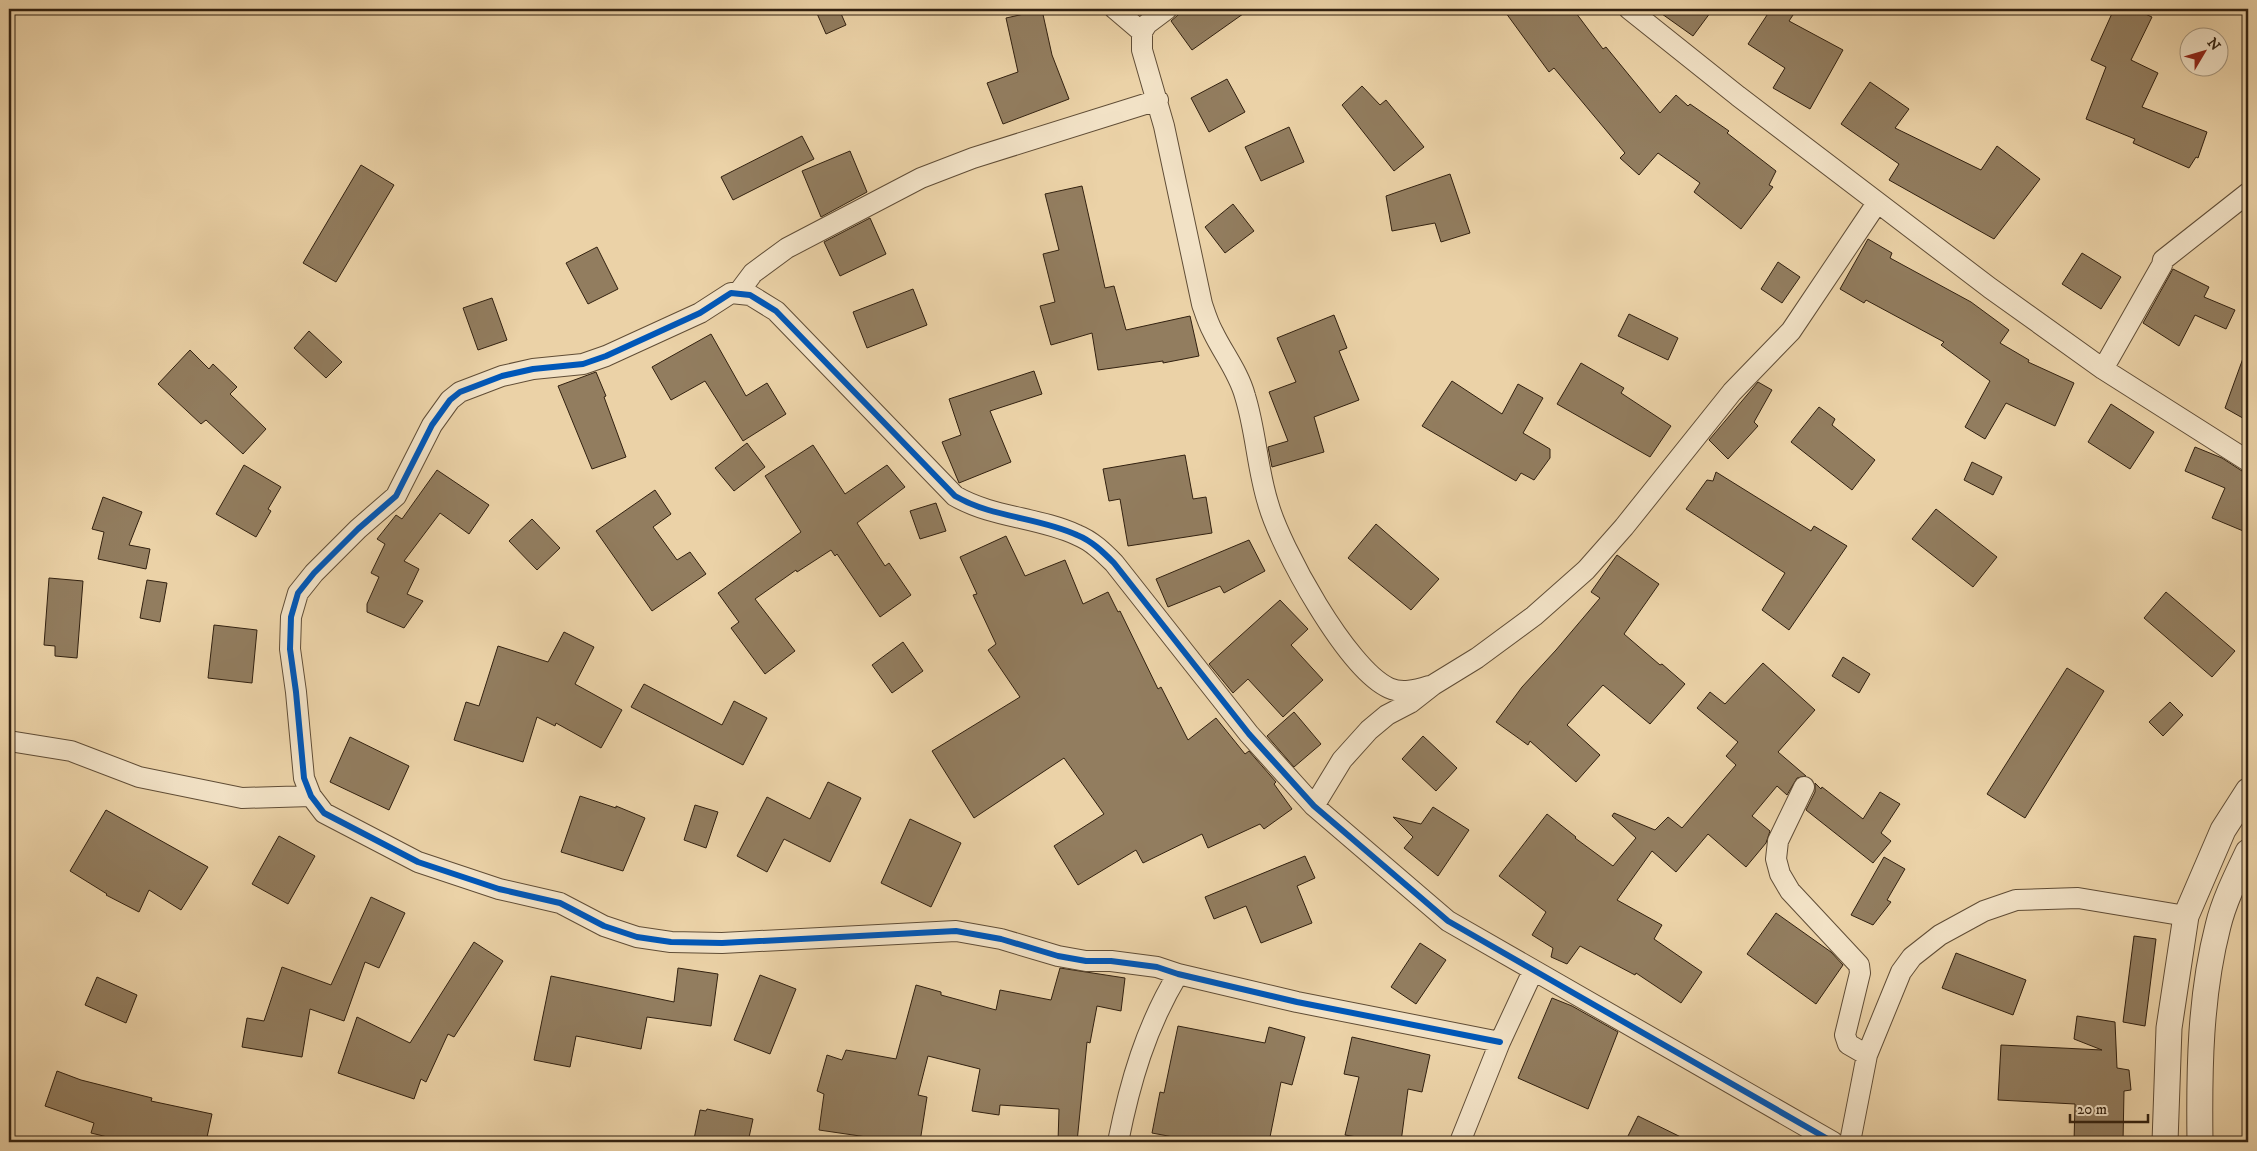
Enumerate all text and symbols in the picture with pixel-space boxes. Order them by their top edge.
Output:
north arrow [2180,28,2230,78]
text: N [2203,35,2224,55]
scale bar [2070,1091,2147,1123]
text: 20 m [2077,1100,2107,1119]

